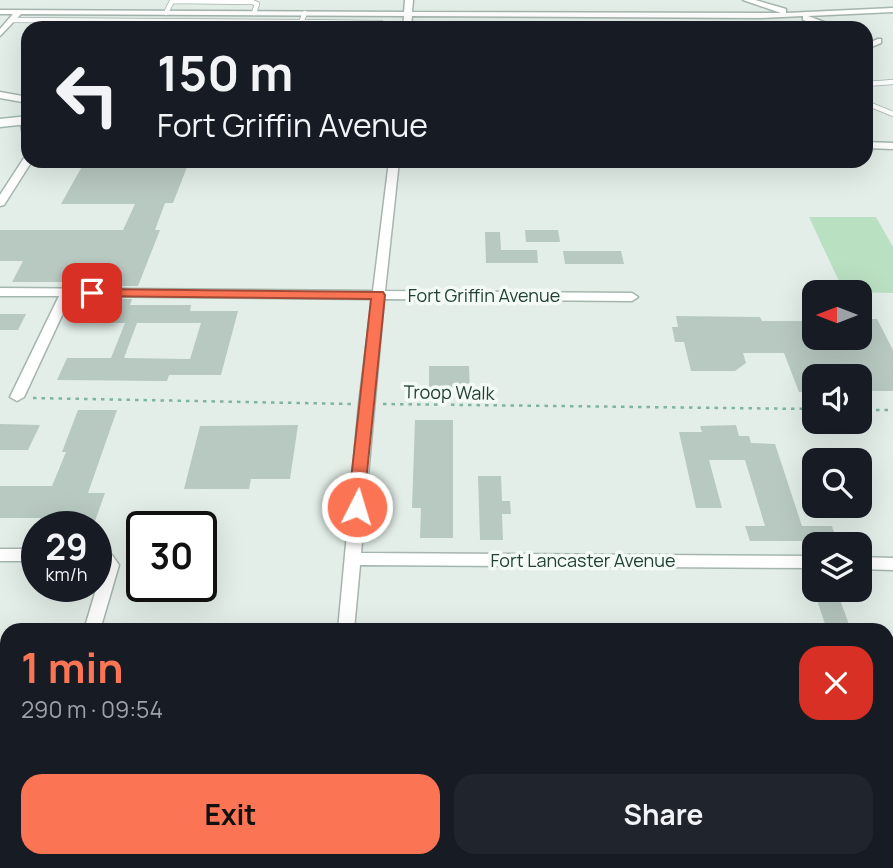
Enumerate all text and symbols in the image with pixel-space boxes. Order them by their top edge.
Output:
text: 150 m [157,39,293,106]
icon: left [42,49,133,140]
text: Fort Griffin Avenue [157,103,428,147]
pin [62,263,122,323]
icon: arrive [73,274,111,312]
north arrow [802,280,872,350]
map controls [802,280,872,602]
street label: Fort Griffin Avenue [408,283,560,307]
button: sound [802,364,872,434]
street label: Troop Walk [403,379,496,405]
button: search [802,448,872,518]
position arrow [320,470,394,544]
speed limit sign: 30 [126,511,217,602]
text: 29 [45,523,88,571]
button: layers [802,532,872,602]
street label: Fort Lancaster Avenue [491,548,676,572]
text: km/h [46,562,87,586]
text: 1 min [21,638,124,696]
button: close [799,646,873,720]
text: 290 m · 09:54 [21,693,163,725]
button: Exit [21,774,440,854]
button: Share [454,774,873,854]

